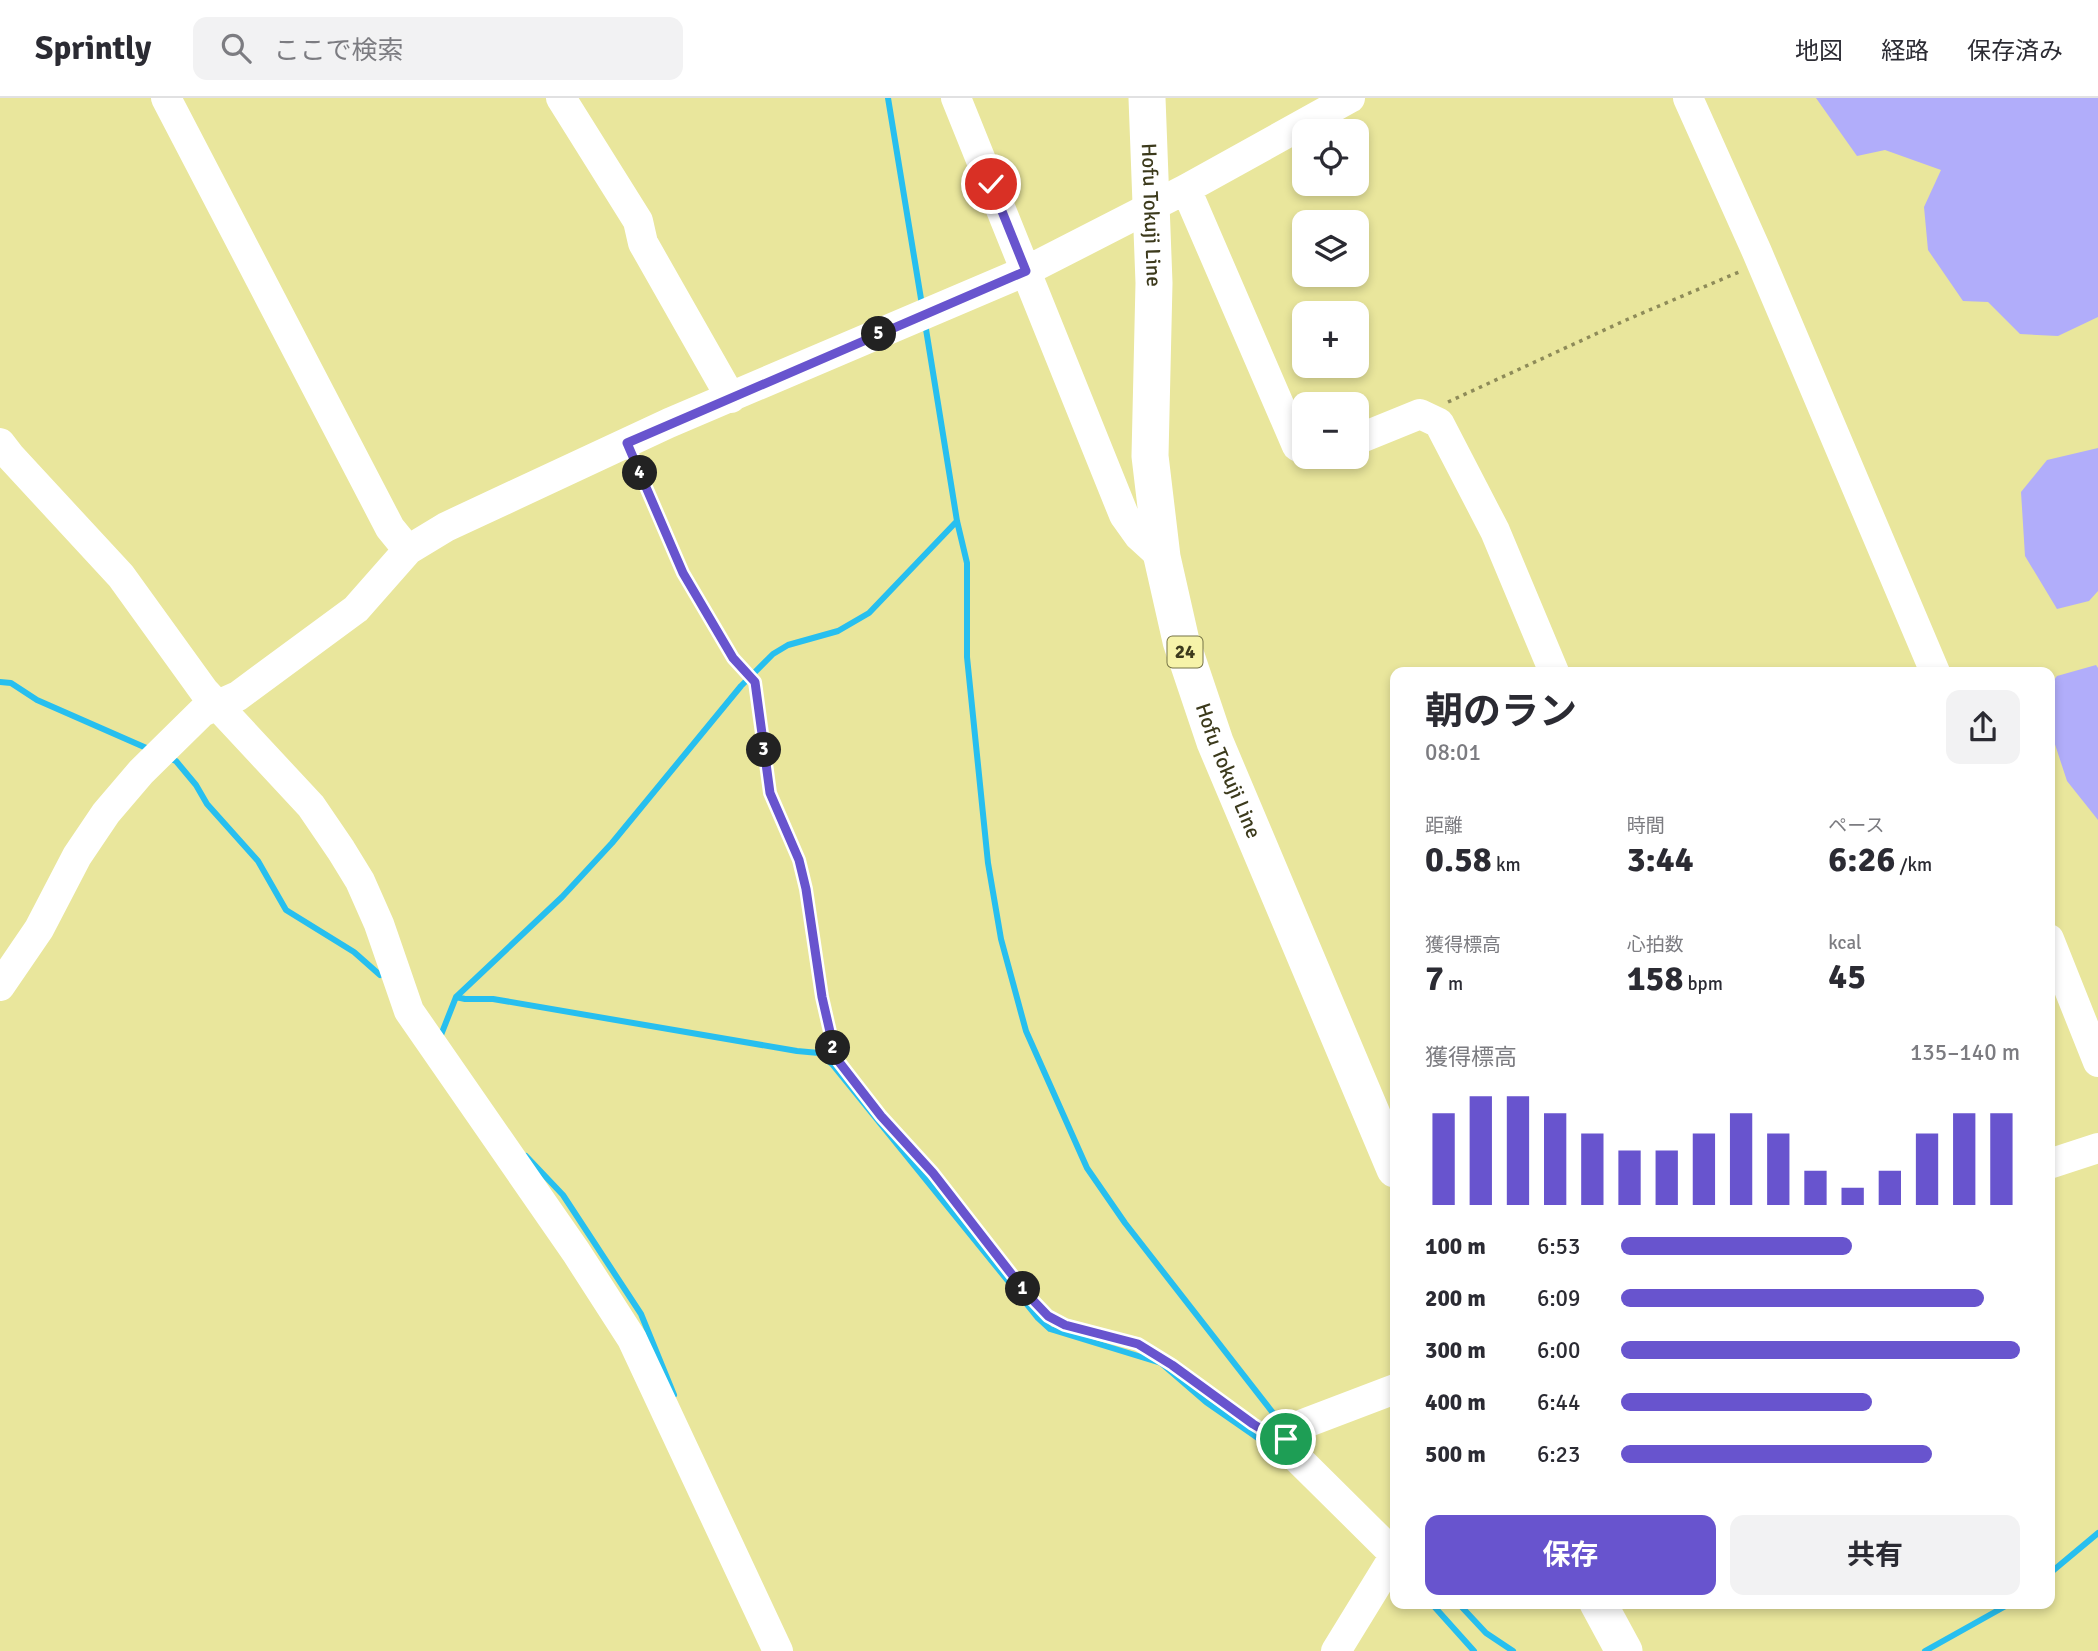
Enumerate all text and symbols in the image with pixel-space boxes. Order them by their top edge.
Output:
search box [193,17,683,80]
text: Sprintly [35,28,151,69]
icon: search [217,29,255,67]
text: ここで検索 [273,35,403,67]
text: 地図 [1795,36,1843,66]
text: 経路 [1881,36,1929,66]
text: 保存済み [1967,36,2063,66]
map controls [1292,119,1369,469]
button: locate [1292,119,1369,196]
street label: Hofu Tokuji Line [1136,143,1167,287]
pin [961,154,1021,214]
icon: check [972,165,1010,203]
button: layers [1292,210,1369,287]
button: + [1292,301,1369,378]
pin: 5 [862,316,896,352]
text: 5 [873,321,884,345]
button: − [1292,392,1369,469]
pin: 4 [622,456,658,490]
text: 4 [634,460,645,484]
road number: 24 [1168,636,1202,667]
text: 朝のラン [1425,688,1577,735]
button: share [1946,690,2020,764]
street label: Hofu Tokuji Line [1190,700,1267,842]
pin: 3 [746,732,782,768]
text: 3 [758,737,769,761]
text: 08:01 [1425,738,1481,767]
text: 距離 [1425,814,1463,838]
text: 時間 [1627,814,1665,838]
text: ペース [1828,814,1884,838]
text: 0.58 [1425,838,1492,881]
text: 3:44 [1627,838,1694,881]
text: 6:26 [1828,838,1895,881]
text: km [1492,853,1521,877]
text: /km [1895,853,1932,877]
text: kcal [1828,931,1862,955]
text: 獲得標高 [1425,933,1501,957]
text: 心拍数 [1627,933,1684,957]
text: 45 [1828,955,1866,998]
text: 7 [1425,957,1444,1000]
text: 158 [1627,957,1683,1000]
text: m [1444,972,1463,996]
text: bpm [1683,972,1723,996]
pin: 2 [816,1030,850,1066]
text: 2 [827,1035,838,1059]
text: 135–140 m [1910,1038,2020,1067]
text: 獲得標高 [1425,1043,1517,1072]
text: 100 m [1425,1232,1486,1261]
text: 6:53 [1537,1232,1580,1261]
pin: 1 [1006,1272,1040,1306]
text: 1 [1017,1276,1028,1300]
text: 200 m [1425,1284,1486,1313]
text: 6:09 [1537,1284,1580,1313]
text: 300 m [1425,1336,1486,1365]
text: 6:00 [1537,1336,1580,1365]
text: 400 m [1425,1388,1486,1417]
text: 6:44 [1537,1388,1580,1417]
pin [1256,1409,1316,1469]
icon: arrive [1267,1420,1305,1458]
text: 500 m [1425,1440,1486,1469]
text: 6:23 [1537,1440,1580,1469]
button: 保存 [1425,1515,1716,1595]
button: 共有 [1730,1515,2020,1595]

